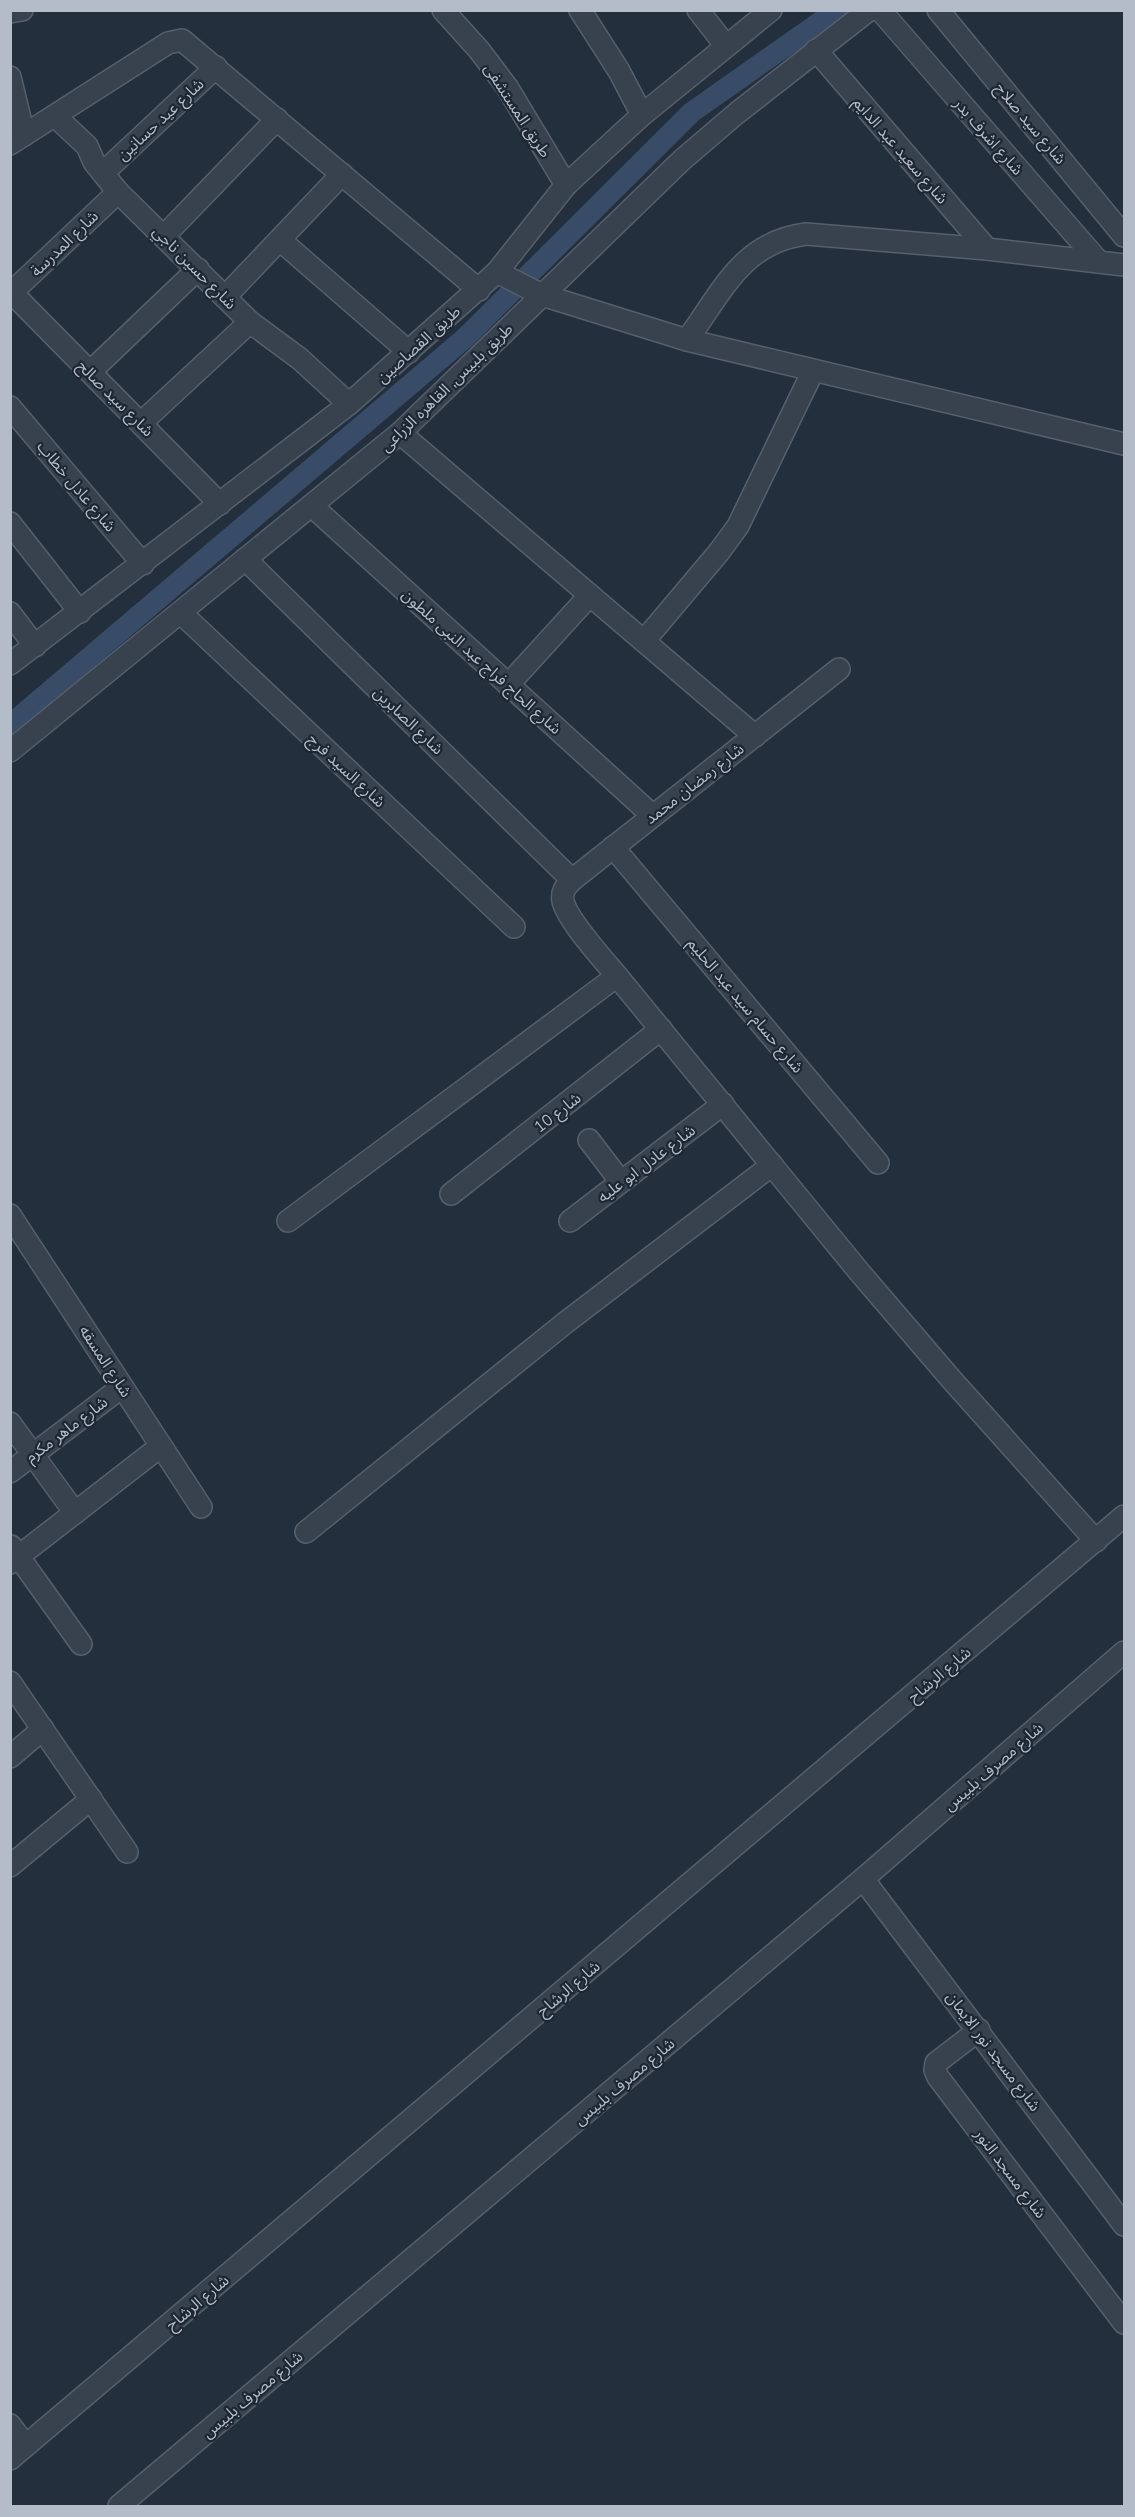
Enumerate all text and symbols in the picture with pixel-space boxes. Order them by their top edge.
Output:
street label: طريق المستشفى [479,59,556,162]
street label: شارع عيد حسانين [112,74,210,167]
street label: شارع سيد صلاح [989,78,1071,170]
street label: شارع سعيد عبد الدايم [847,92,953,210]
street label: شارع اشرف بدر [947,92,1028,181]
street label: شارع المدرسة [26,206,104,283]
street label: شارع حسين ناجي [147,221,241,315]
street label: طريق القصاصين [372,301,465,388]
street label: طريق بلبيس, القاهره الزراعى [375,318,517,456]
street label: شارع سيد صالح [71,355,159,443]
street label: شارع عادل خطاب [31,437,121,537]
street label: شارع الحاج فراج عبد النبى ملطون [396,584,566,740]
street label: شارع الصابرين [368,682,448,761]
street label: شارع السيد فرج [302,729,390,813]
street label: شارع رمضان محمد [640,738,749,830]
street label: شارع حسام سيد عبد الحليم [681,933,808,1079]
street label: شارع 10 [529,1087,587,1139]
street label: شارع عادل ابو عليه [593,1120,701,1209]
street label: شارع المسقه [73,1321,137,1402]
street label: شارع ماهر مكرم [21,1391,113,1469]
street label: شارع الرشاح [903,1642,977,1709]
street label: شارع مصرف بلبيس [939,1717,1049,1817]
street label: شارع الرشاح [532,1956,606,2023]
street label: شارع مسجد نور الايمان [940,1987,1046,2117]
street label: شارع مصرف بلبيس [569,2033,680,2131]
street label: شارع مسجد النور [968,2123,1051,2224]
street label: شارع الرشاح [161,2270,235,2337]
street label: شارع مصرف بلبيس [197,2346,308,2444]

